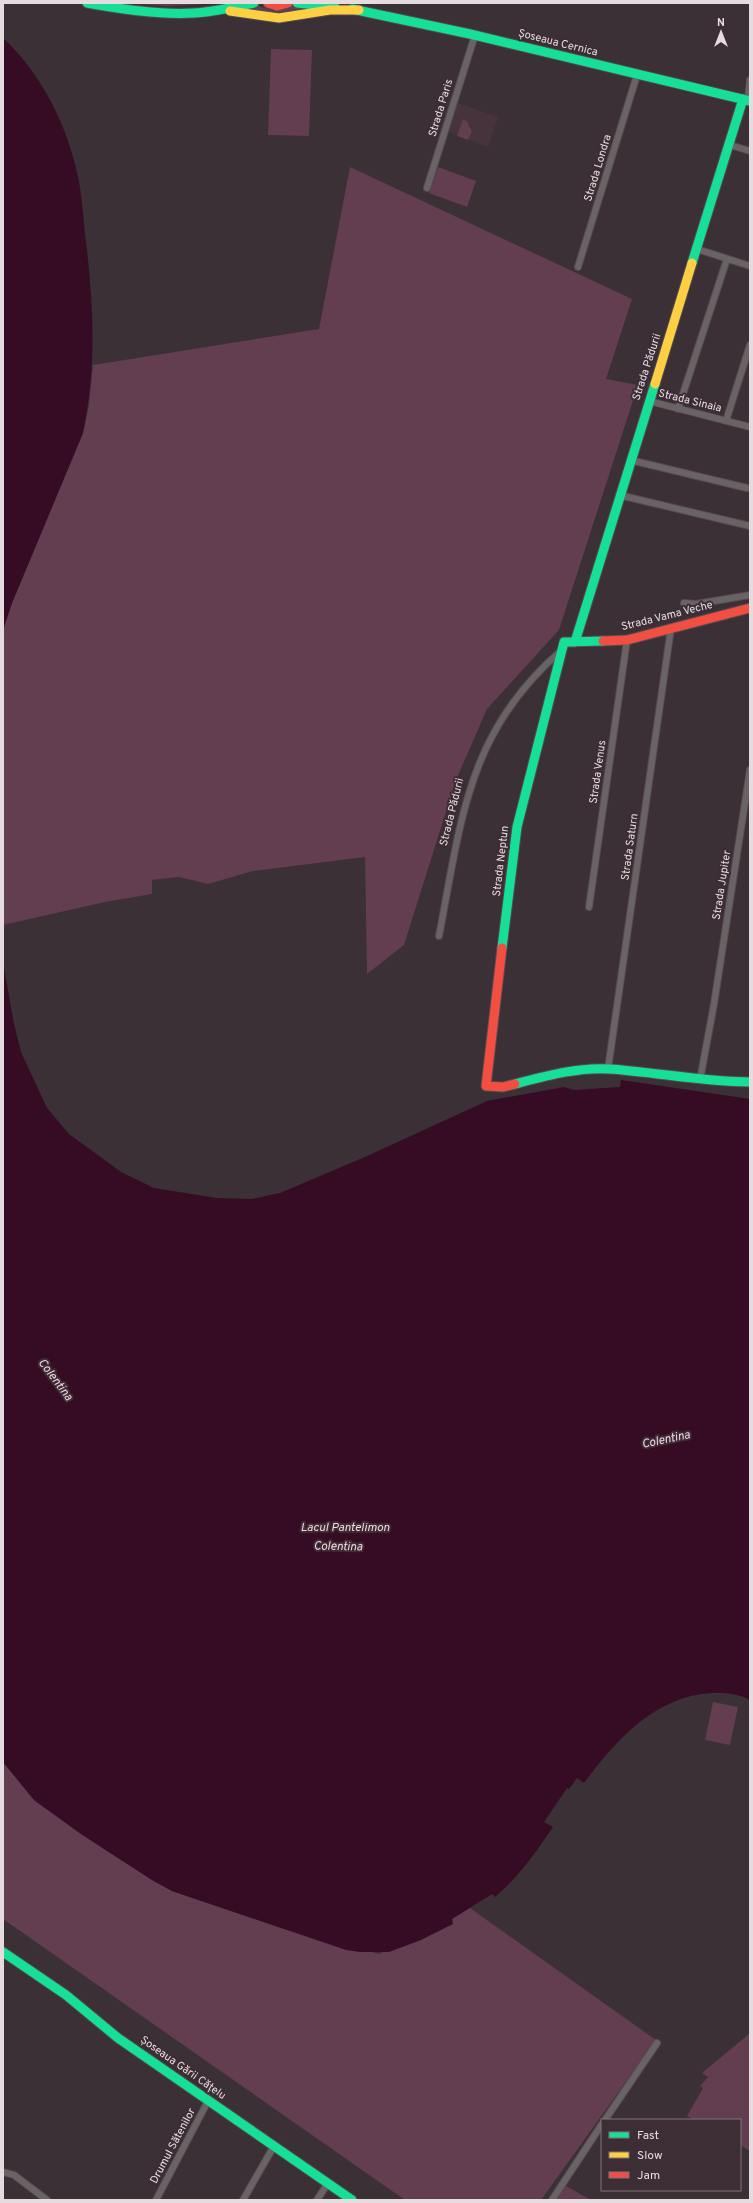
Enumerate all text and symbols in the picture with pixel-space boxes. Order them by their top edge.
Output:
north arrow [701,12,741,52]
text: N [717,16,725,30]
street label: Șoseaua Cernica [517,26,599,60]
street label: Strada Paris [426,77,456,139]
street label: Strada Londra [581,133,615,203]
street label: Strada Pădurii [630,332,664,402]
street label: Strada Sinaia [657,386,723,416]
street label: Strada Vama Veche [620,598,714,634]
street label: Strada Venus [587,739,609,805]
street label: Strada Pădurii [437,777,467,847]
street label: Strada Saturn [618,813,642,881]
street label: Strada Neptun [490,825,512,897]
street label: Strada Jupiter [710,848,735,921]
water label: Colentina [34,1356,77,1405]
water label: Colentina [640,1427,692,1453]
water label: Lacul Pantelimon [300,1520,390,1536]
water label: Colentina [313,1539,363,1555]
street label: Șoseaua Gării Cățelu [137,2033,229,2103]
street label: Drumul Sătenilor [147,2105,199,2186]
legend [601,2119,741,2191]
text: Fast [637,2128,659,2144]
text: Slow [637,2148,663,2164]
text: Jam [637,2168,660,2184]

